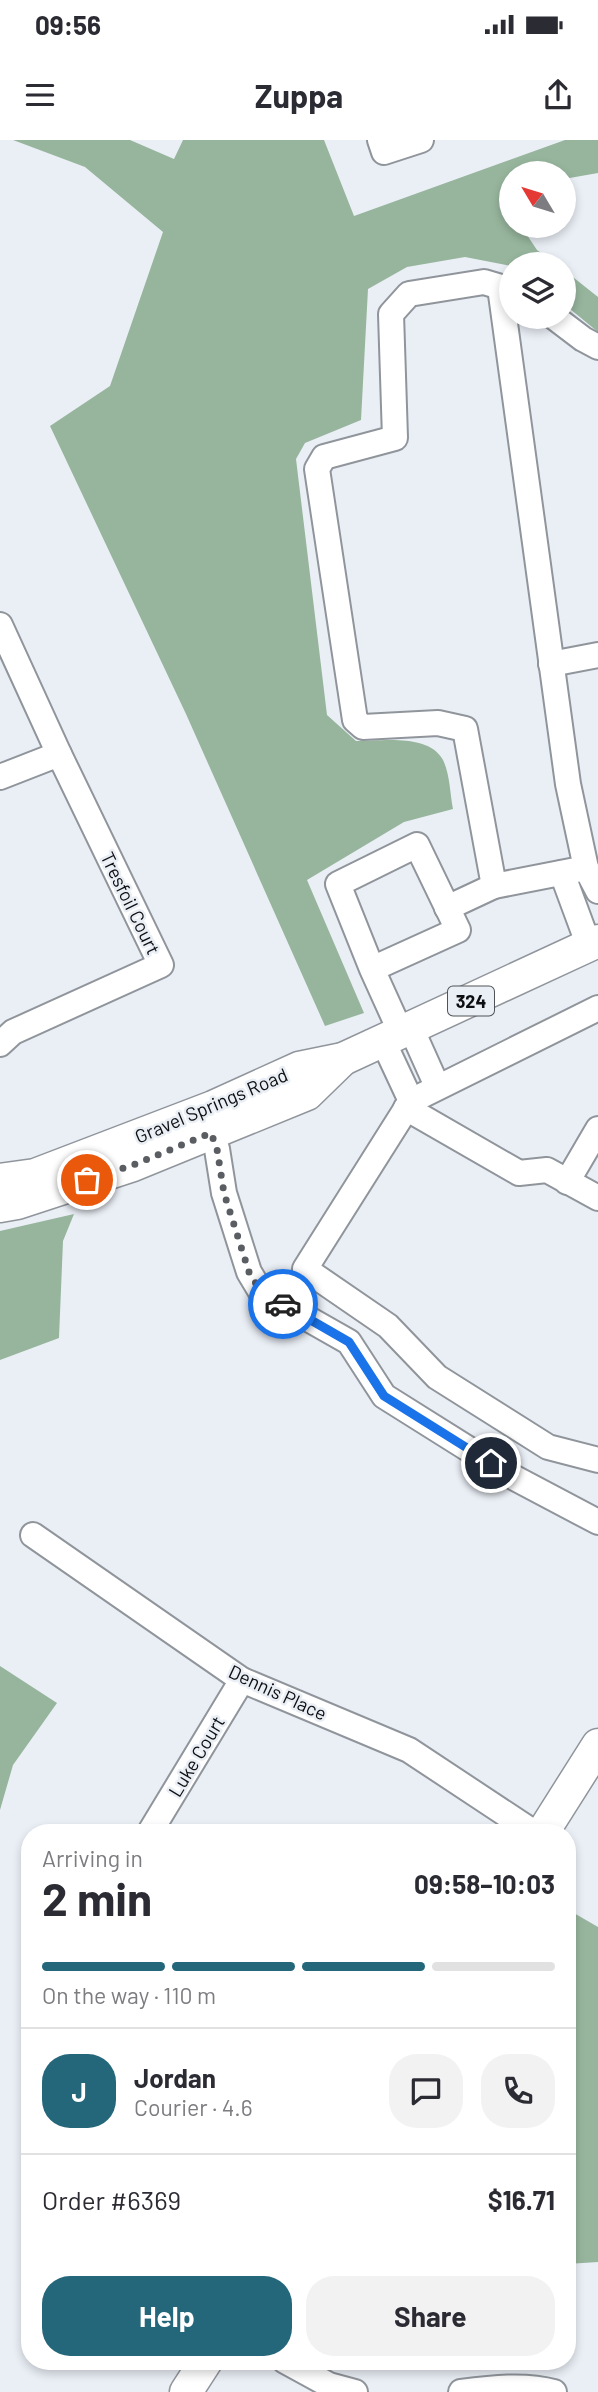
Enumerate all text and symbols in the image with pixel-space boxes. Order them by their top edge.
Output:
text: 09:56 [35,9,101,40]
icon: menu [21,76,59,114]
text: Zuppa [255,76,343,114]
icon: share [539,76,577,114]
north arrow [499,161,576,238]
map controls [499,161,576,329]
button: layers [499,252,576,329]
street label: Tresfoil Court [96,848,166,958]
road number: 324 [448,986,494,1016]
street label: Gravel Springs Road [131,1062,291,1148]
pin [57,1150,117,1210]
icon: bag [68,1161,106,1199]
courier [248,1269,318,1339]
icon: car [264,1285,302,1323]
pin [461,1433,521,1493]
icon: home [472,1444,510,1482]
street label: Dennis Place [225,1659,331,1725]
street label: Luke Court [163,1711,229,1801]
text: Arriving in [42,1844,143,1872]
text: 09:58–10:03 [414,1868,555,1899]
text: 2 min [42,1870,152,1925]
text: On the way · 110 m [42,1981,216,2009]
button: chat [389,2054,463,2128]
button: phone [481,2054,555,2128]
text: Jordan [134,2062,216,2093]
text: J [71,2076,87,2107]
text: Courier · 4.6 [134,2093,253,2121]
text: Order #6369 [42,2184,181,2215]
text: $16.71 [488,2184,555,2215]
button: Help [42,2276,292,2356]
button: Share [306,2276,555,2356]

